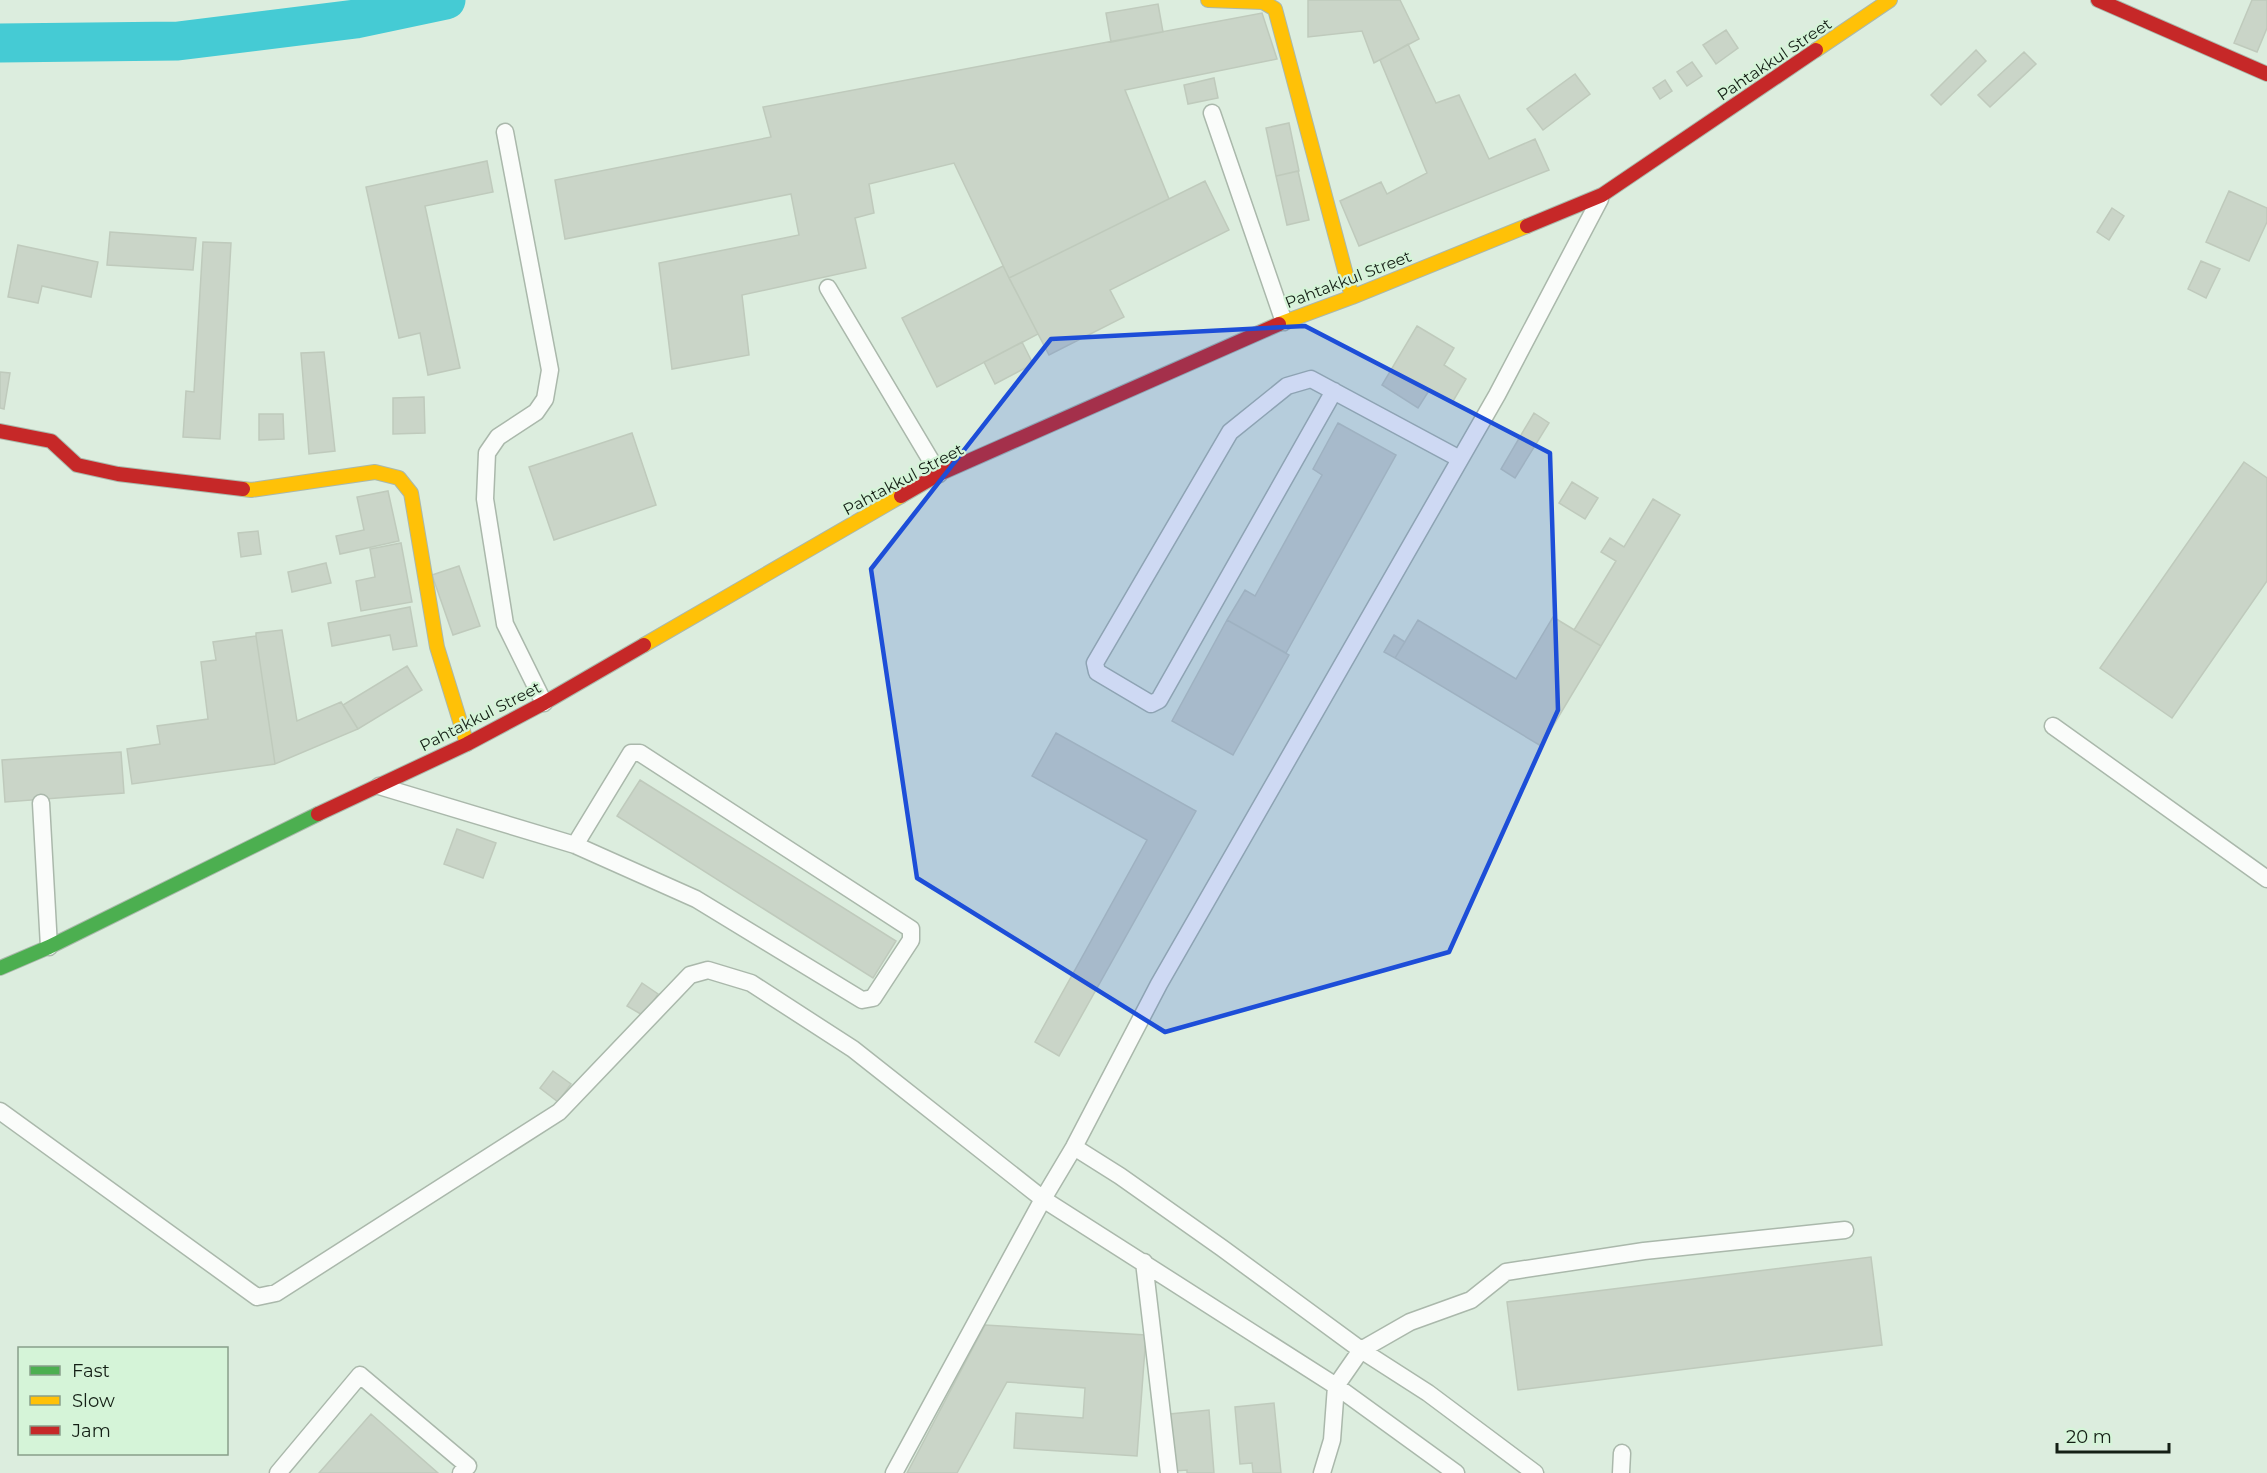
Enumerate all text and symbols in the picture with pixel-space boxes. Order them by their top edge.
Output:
street label: Pahtakkul Street [1714,14,1835,105]
street label: Pahtakkul Street [1282,246,1414,312]
street label: Pahtakkul Street [840,439,967,519]
street label: Pahtakkul Street [416,677,545,755]
legend [18,1347,228,1455]
text: Fast [72,1360,110,1382]
text: Slow [72,1390,115,1412]
scale bar [2057,1416,2170,1454]
text: Jam [71,1420,111,1442]
text: 20 m [2066,1426,2112,1448]

